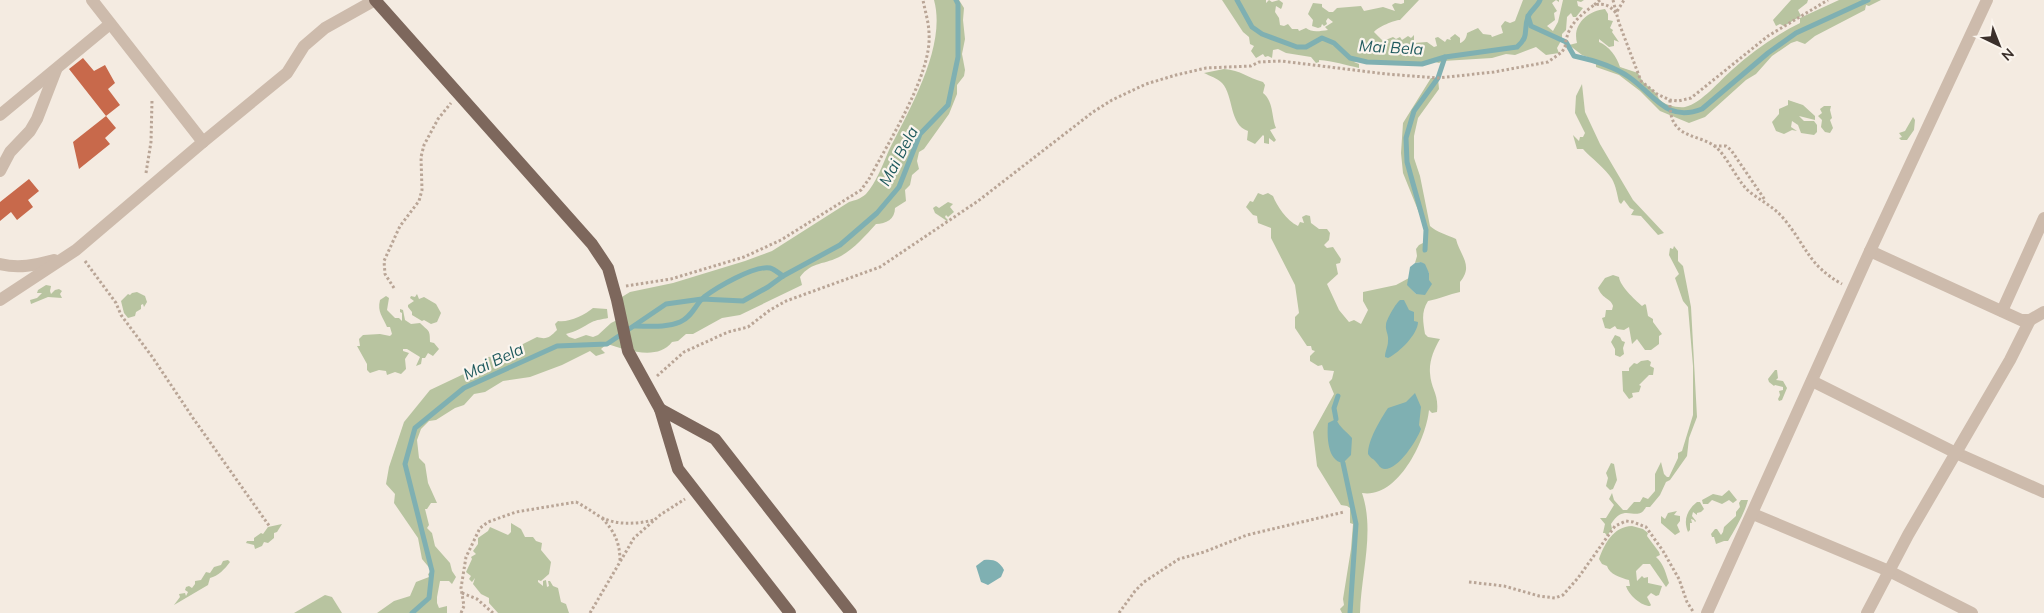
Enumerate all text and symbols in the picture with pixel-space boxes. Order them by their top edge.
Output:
north arrow [1974,20,2024,70]
water label: Mai Bela [1358,35,1424,59]
text: N [1998,44,2018,65]
water label: Mai Bela [874,123,922,189]
water label: Mai Bela [460,338,527,384]

